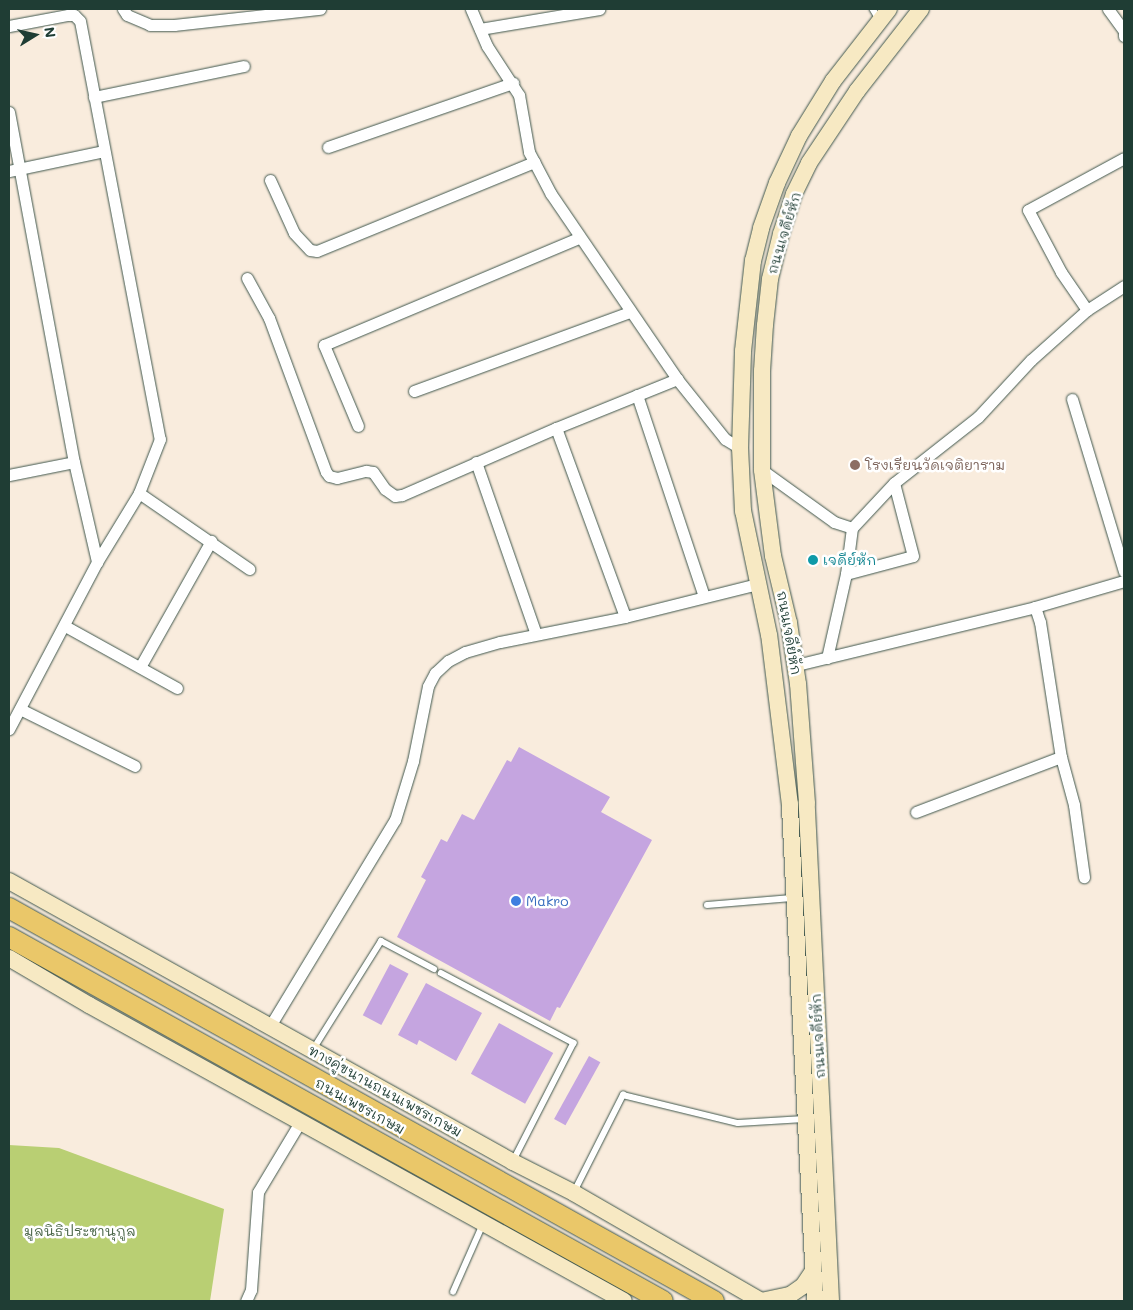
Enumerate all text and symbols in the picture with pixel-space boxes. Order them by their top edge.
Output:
north arrow [10,10,60,60]
text: N [40,25,61,39]
street label: ถนนเจดีย์หัก [764,190,804,276]
place label: โรงเรียนวัดเจติยาราม [865,457,1005,473]
marker: โรงเรียนวัดเจติยาราม [849,459,861,471]
place label: เจดีย์หัก [823,552,876,568]
marker: เจดีย์หัก [807,554,819,566]
street label: ถนนเจดีย์หัก [773,590,805,676]
place label: Makro [526,893,569,909]
marker: Makro [510,895,522,907]
street label: ถนนเจดีย์หัก [807,993,829,1079]
street label: ทางคู่ขนานถนนเพชรเกษม [305,1042,465,1140]
street label: ถนนเพชรเกษม [312,1074,408,1138]
park label: มูลนิธิประชานุกูล [24,1223,136,1239]

